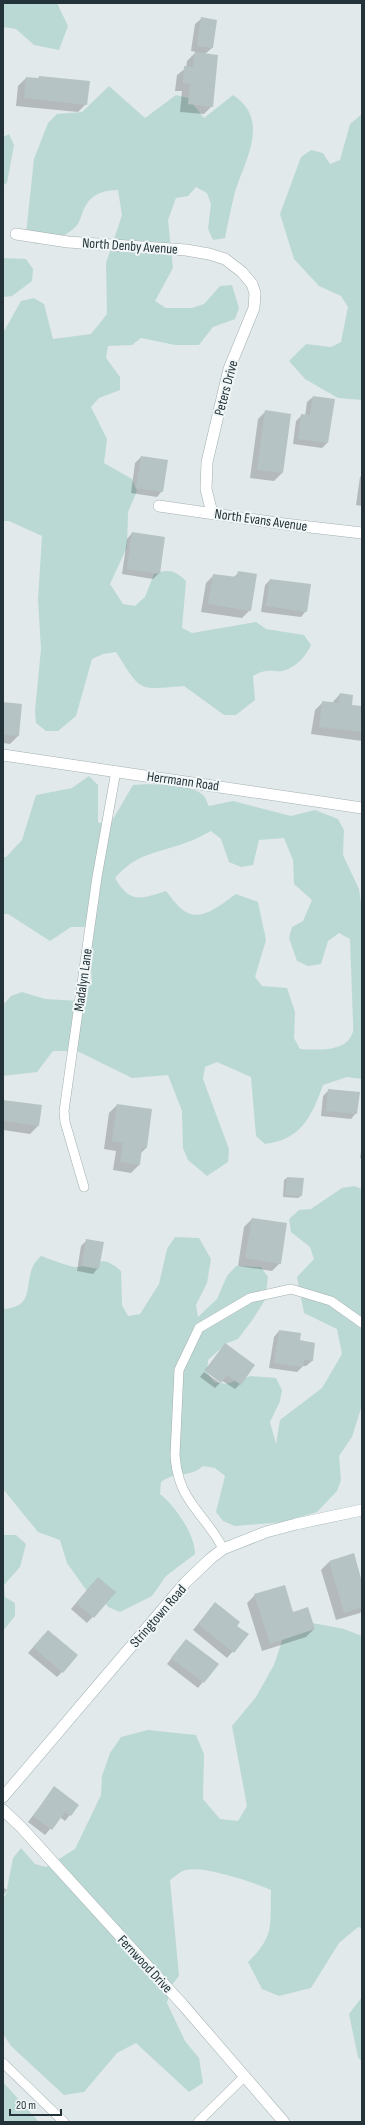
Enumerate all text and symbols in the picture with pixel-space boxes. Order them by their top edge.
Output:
street label: North Denby Avenue [82,234,178,258]
street label: Peters Drive [210,358,242,418]
street label: North Evans Avenue [214,505,308,535]
street label: Herrmann Road [146,768,220,794]
street label: Madalyn Lane [70,947,96,1013]
street label: Stringtown Road [126,1581,190,1651]
street label: Fernwood Drive [114,1932,176,1996]
scale bar [10,2091,61,2117]
text: 20 m [16,2098,36,2113]

